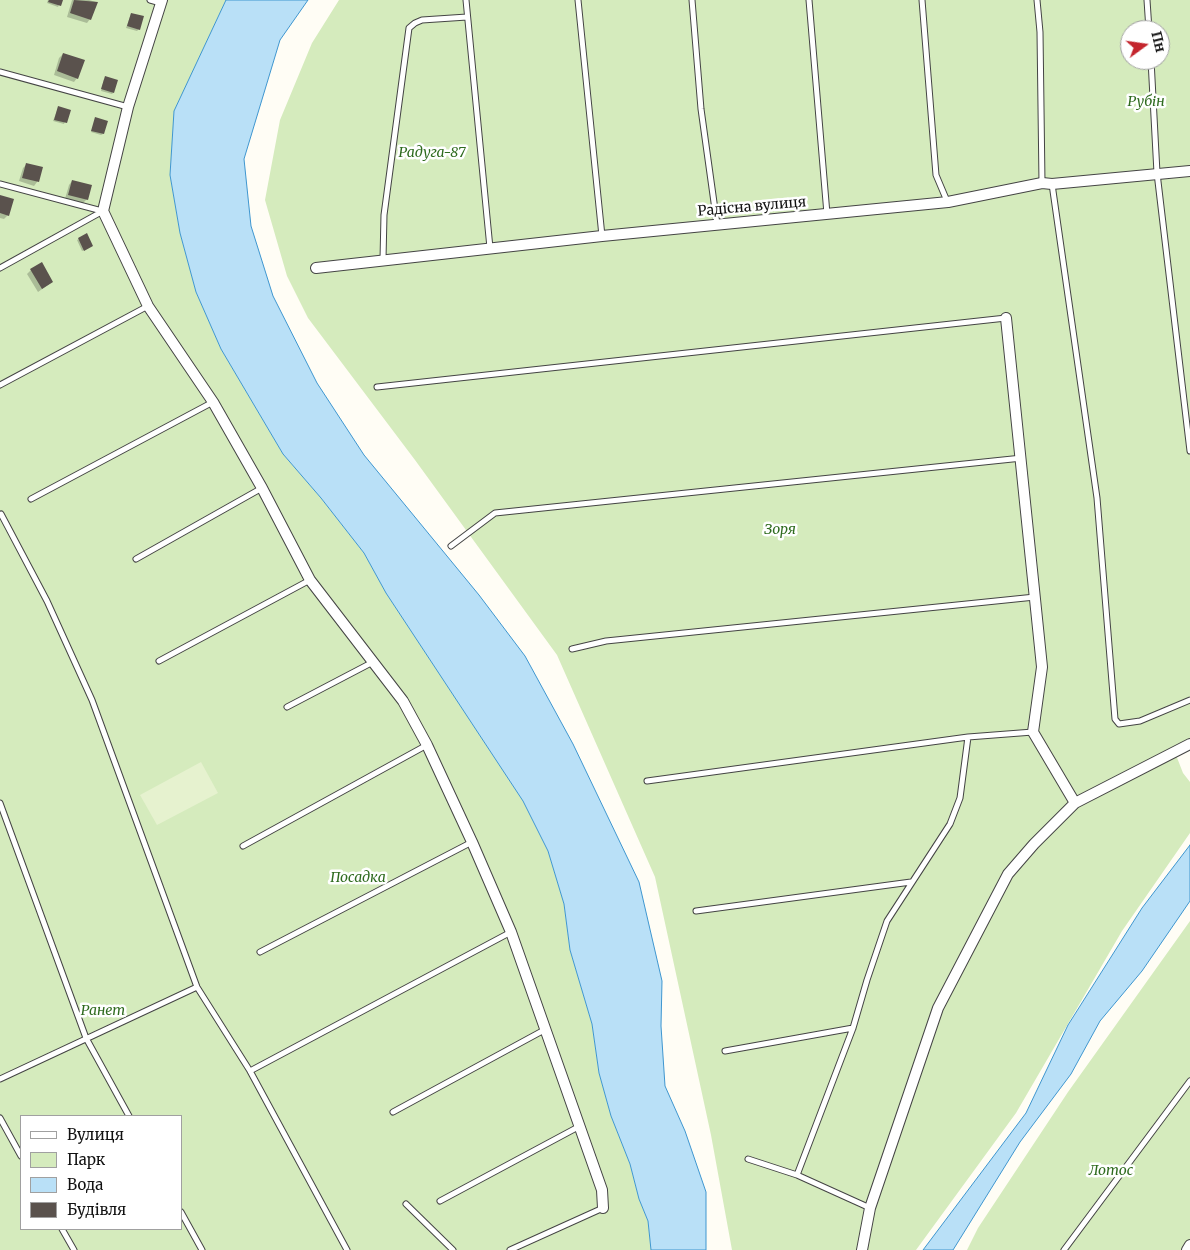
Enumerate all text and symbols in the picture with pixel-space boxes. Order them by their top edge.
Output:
north arrow [1120,20,1170,70]
text: Пн [1147,29,1170,54]
park label: Рубін [1127,94,1165,110]
park label: Радуга-87 [398,145,466,161]
street label: Радісна вулиця [697,194,807,220]
park label: Зоря [764,522,796,538]
park label: Посадка [330,870,386,886]
park label: Ранет [81,1003,125,1019]
legend [20,1115,182,1230]
text: Вулиця [67,1125,124,1144]
text: Парк [67,1150,105,1169]
park label: Лотос [1089,1163,1133,1179]
text: Вода [67,1175,103,1194]
text: Будівля [67,1200,126,1219]

